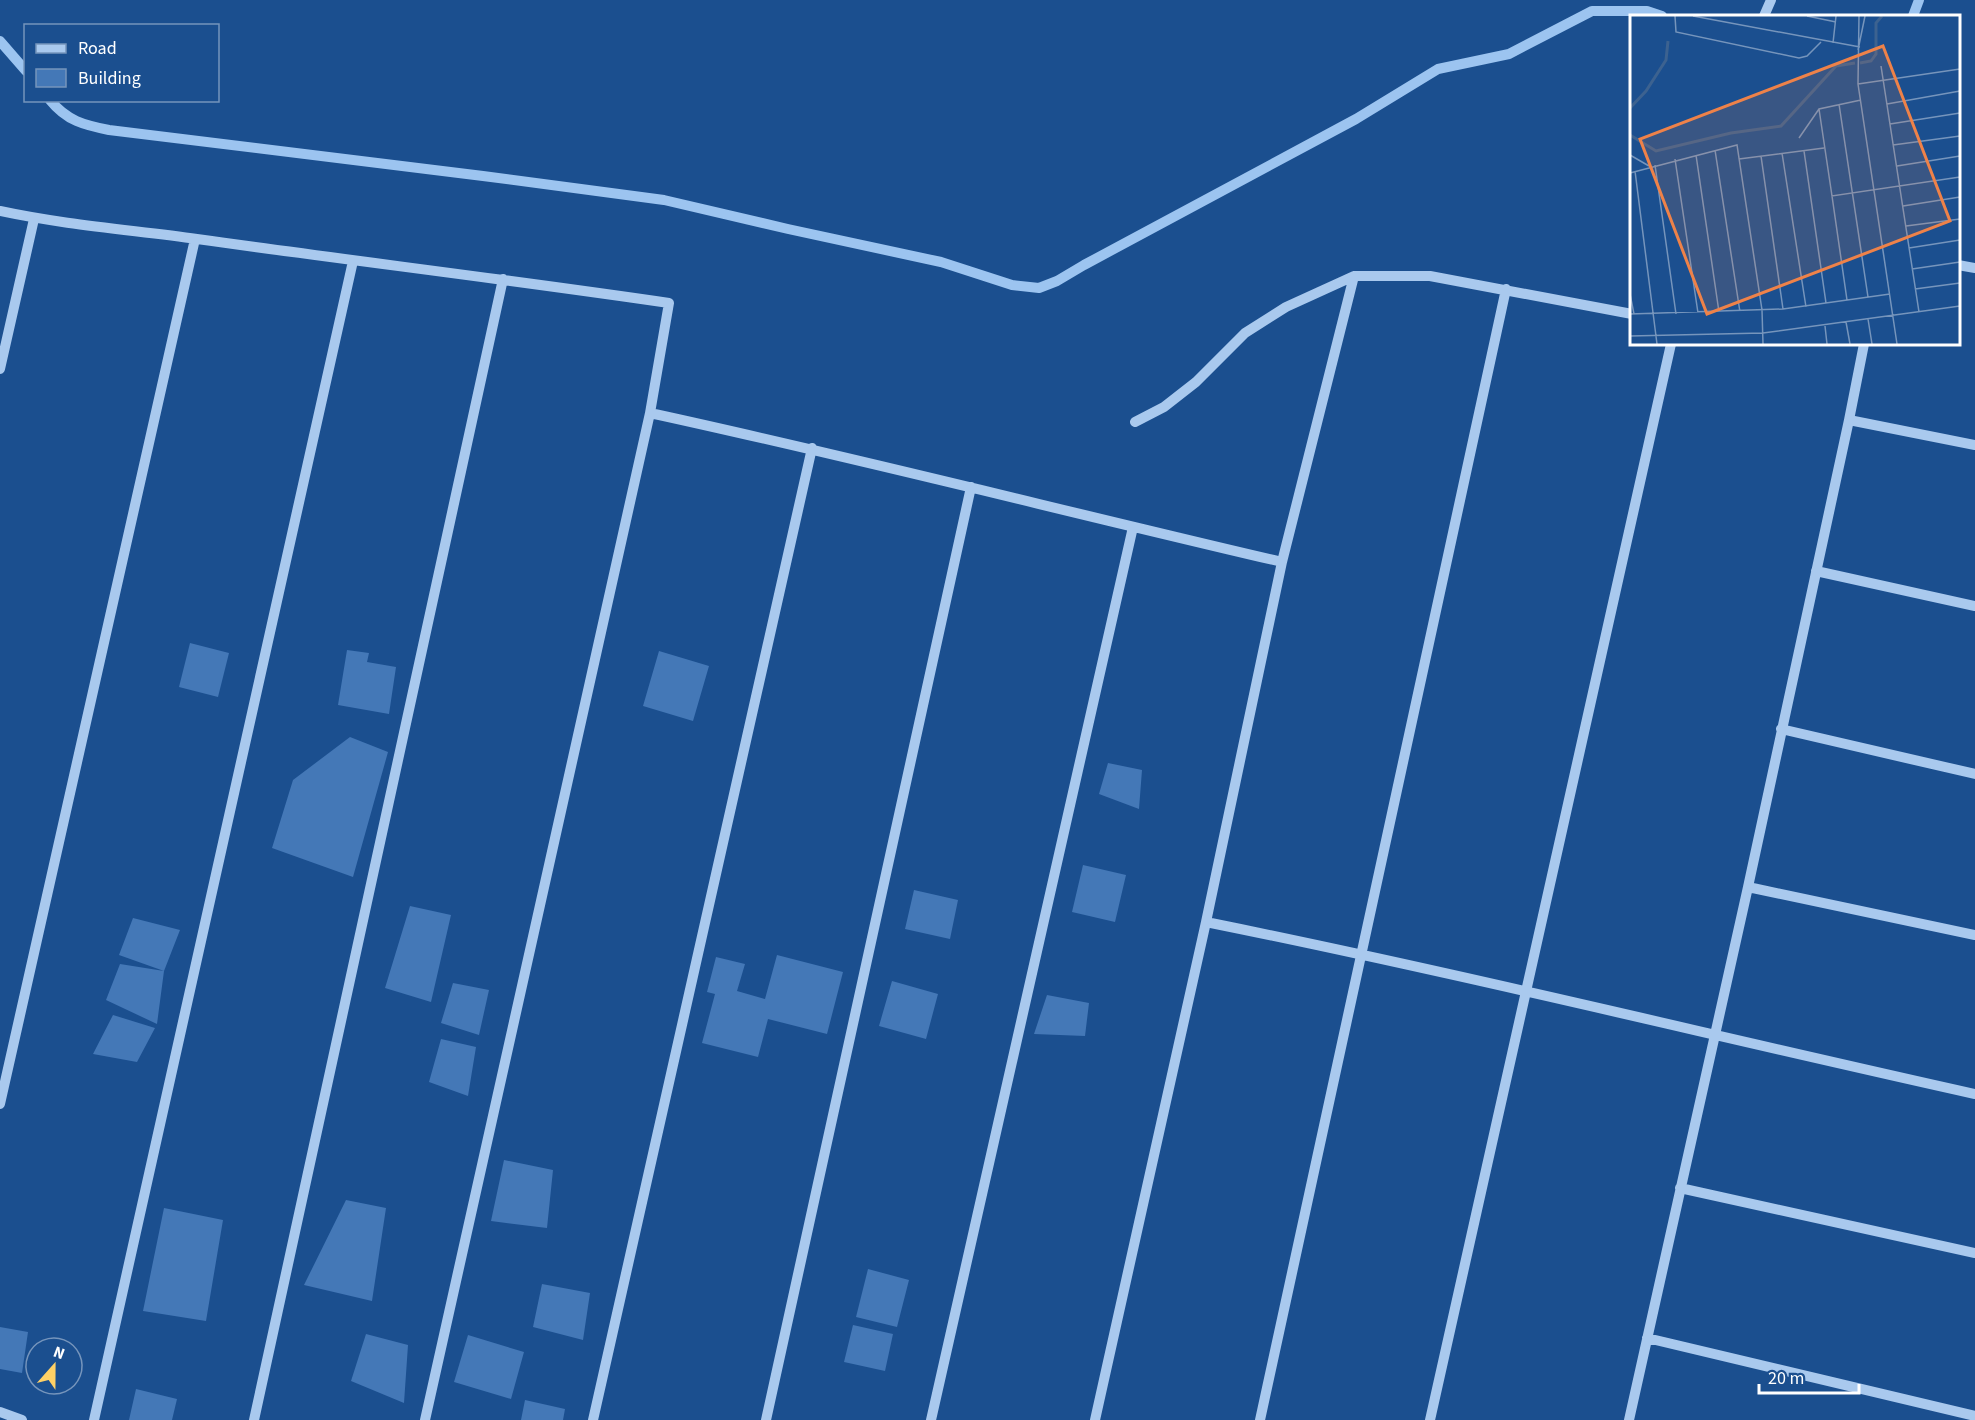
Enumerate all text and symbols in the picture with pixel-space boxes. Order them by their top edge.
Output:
inset map [1630,15,1960,345]
legend [24,24,219,102]
text: Road [78,36,117,61]
text: Building [78,66,141,91]
north arrow [24,1336,84,1396]
text: N [50,1341,68,1365]
scale bar [1759,1357,1860,1395]
text: 20 m [1768,1366,1804,1391]

